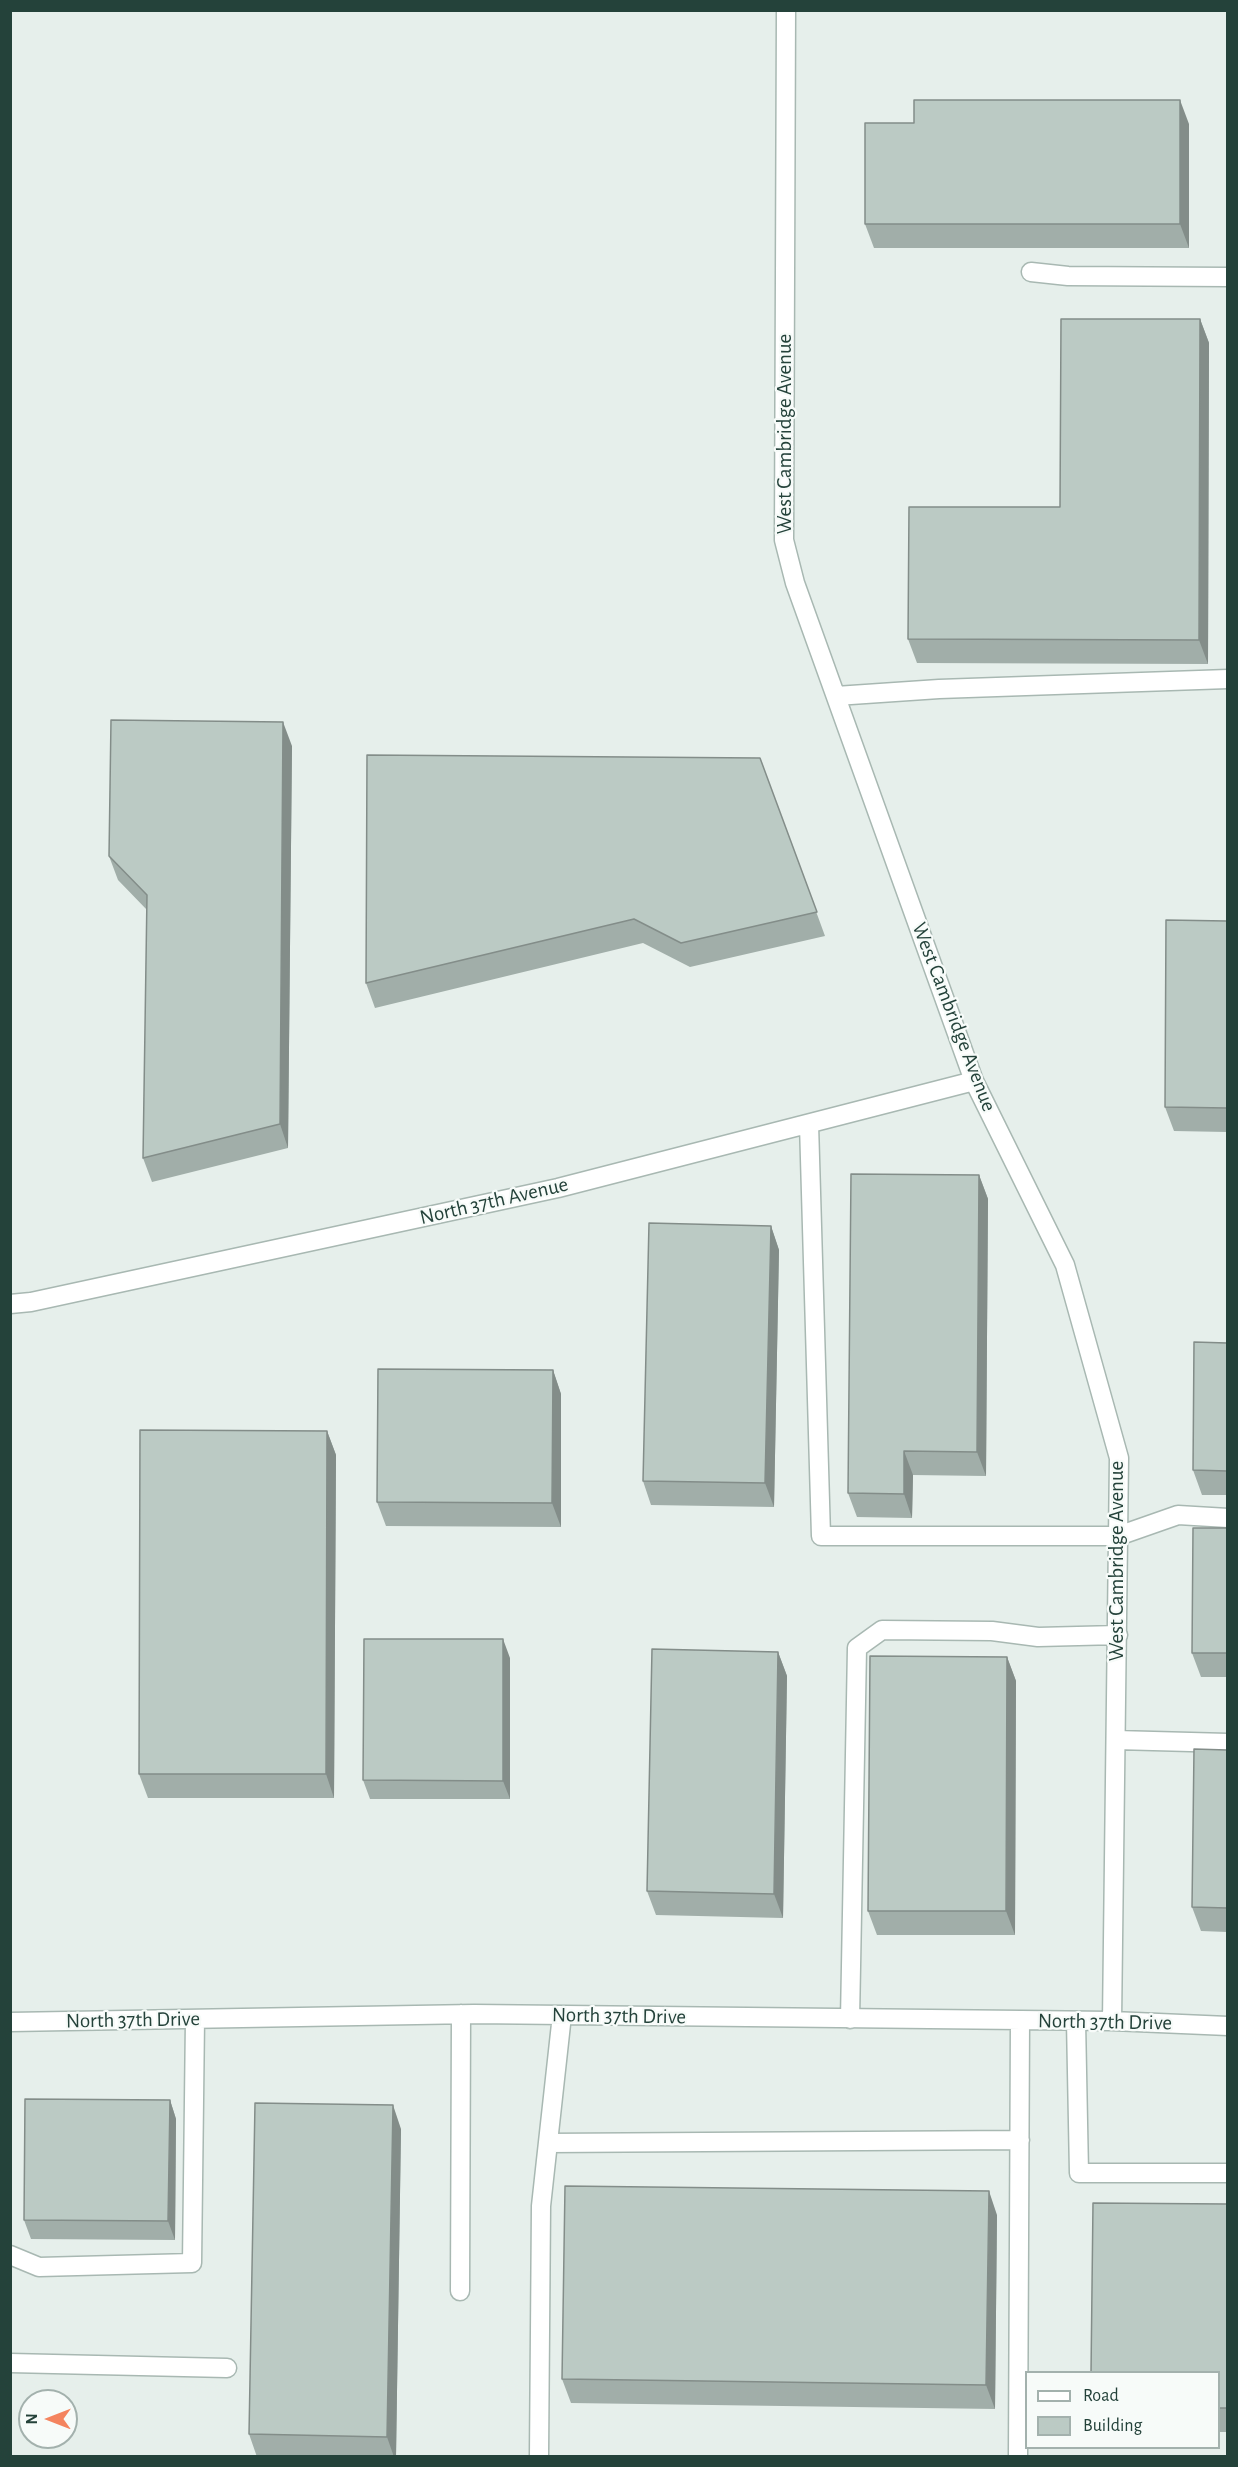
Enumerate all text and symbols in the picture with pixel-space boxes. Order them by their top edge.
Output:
street label: West Cambridge Avenue [772,334,798,534]
street label: West Cambridge Avenue [906,919,1002,1115]
street label: North 37th Avenue [417,1172,571,1230]
street label: West Cambridge Avenue [1104,1461,1130,1661]
street label: North 37th Drive [552,2002,686,2030]
street label: North 37th Drive [66,2006,200,2034]
street label: North 37th Drive [1038,2008,1172,2036]
legend [1025,2371,1220,2449]
text: Road [1083,2387,1119,2405]
north arrow [18,2389,78,2449]
text: N [24,2413,40,2425]
text: Building [1083,2417,1142,2435]

